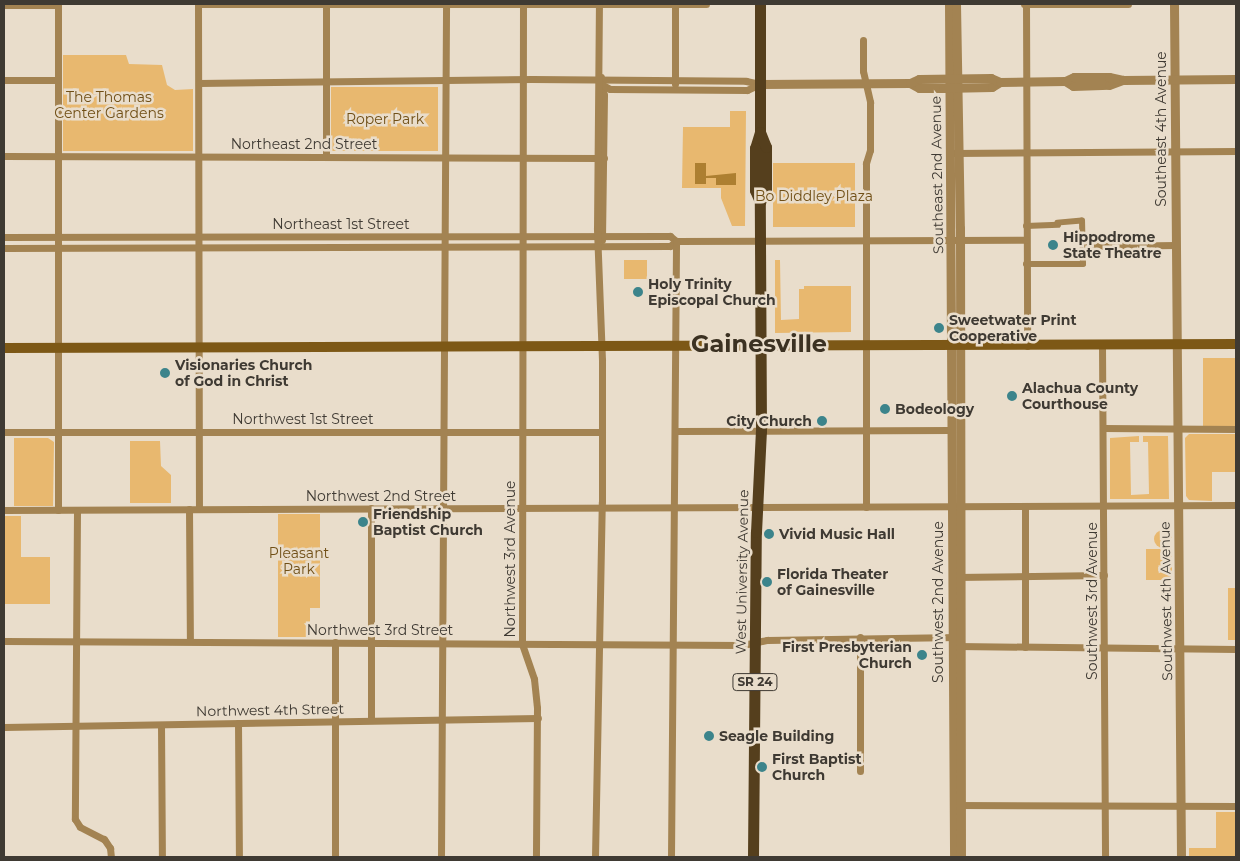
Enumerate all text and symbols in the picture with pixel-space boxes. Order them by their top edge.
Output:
street label: Southeast 4th Avenue [1153,51,1169,207]
park label: The Thomas Center Gardens [54,89,164,121]
street label: Southeast 2nd Avenue [927,96,947,254]
park label: Roper Park [346,111,424,127]
street label: Northeast 2nd Street [231,136,377,152]
park label: Bo Diddley Plaza [755,188,873,204]
street label: Northeast 1st Street [272,216,410,232]
place label: Hippodrome State Theatre [1063,229,1162,262]
marker: Hippodrome State Theatre [1047,239,1059,251]
place label: Holy Trinity Episcopal Church [648,276,776,308]
marker: Holy Trinity Episcopal Church [632,286,644,298]
place label: Sweetwater Print Cooperative [949,312,1077,344]
marker: Sweetwater Print Cooperative [933,322,945,334]
district label: Gainesville [691,330,827,358]
place label: Visionaries Church of God in Christ [175,357,312,390]
marker: Visionaries Church of God in Christ [159,367,171,379]
place label: Alachua County Courthouse [1022,380,1138,412]
marker: Alachua County Courthouse [1006,390,1018,402]
place label: Bodeology [895,401,974,417]
marker: Bodeology [879,403,891,415]
street label: Northwest 1st Street [232,411,374,427]
place label: City Church [726,413,812,429]
marker: City Church [816,415,828,427]
street label: Northwest 3rd Avenue [502,480,518,638]
street label: Northwest 2nd Street [306,488,456,504]
street label: West University Avenue [732,489,752,655]
place label: Friendship Baptist Church [373,506,483,538]
marker: Friendship Baptist Church [357,516,369,528]
street label: Southwest 2nd Avenue [930,521,946,683]
street label: Southwest 4th Avenue [1156,521,1176,681]
street label: Southwest 3rd Avenue [1084,522,1100,680]
place label: Vivid Music Hall [779,526,895,542]
marker: Vivid Music Hall [763,528,775,540]
park label: Pleasant Park [269,545,329,578]
place label: Florida Theater of Gainesville [777,566,888,598]
marker: Florida Theater of Gainesville [761,576,773,588]
street label: Northwest 3rd Street [307,622,453,638]
place label: First Presbyterian Church [782,639,912,672]
marker: First Presbyterian Church [916,649,928,661]
road number: SR 24 [731,672,779,692]
street label: Northwest 4th Street [196,700,344,720]
place label: Seagle Building [719,728,834,744]
marker: Seagle Building [703,730,715,742]
place label: First Baptist Church [772,751,862,784]
marker: First Baptist Church [756,761,768,773]

